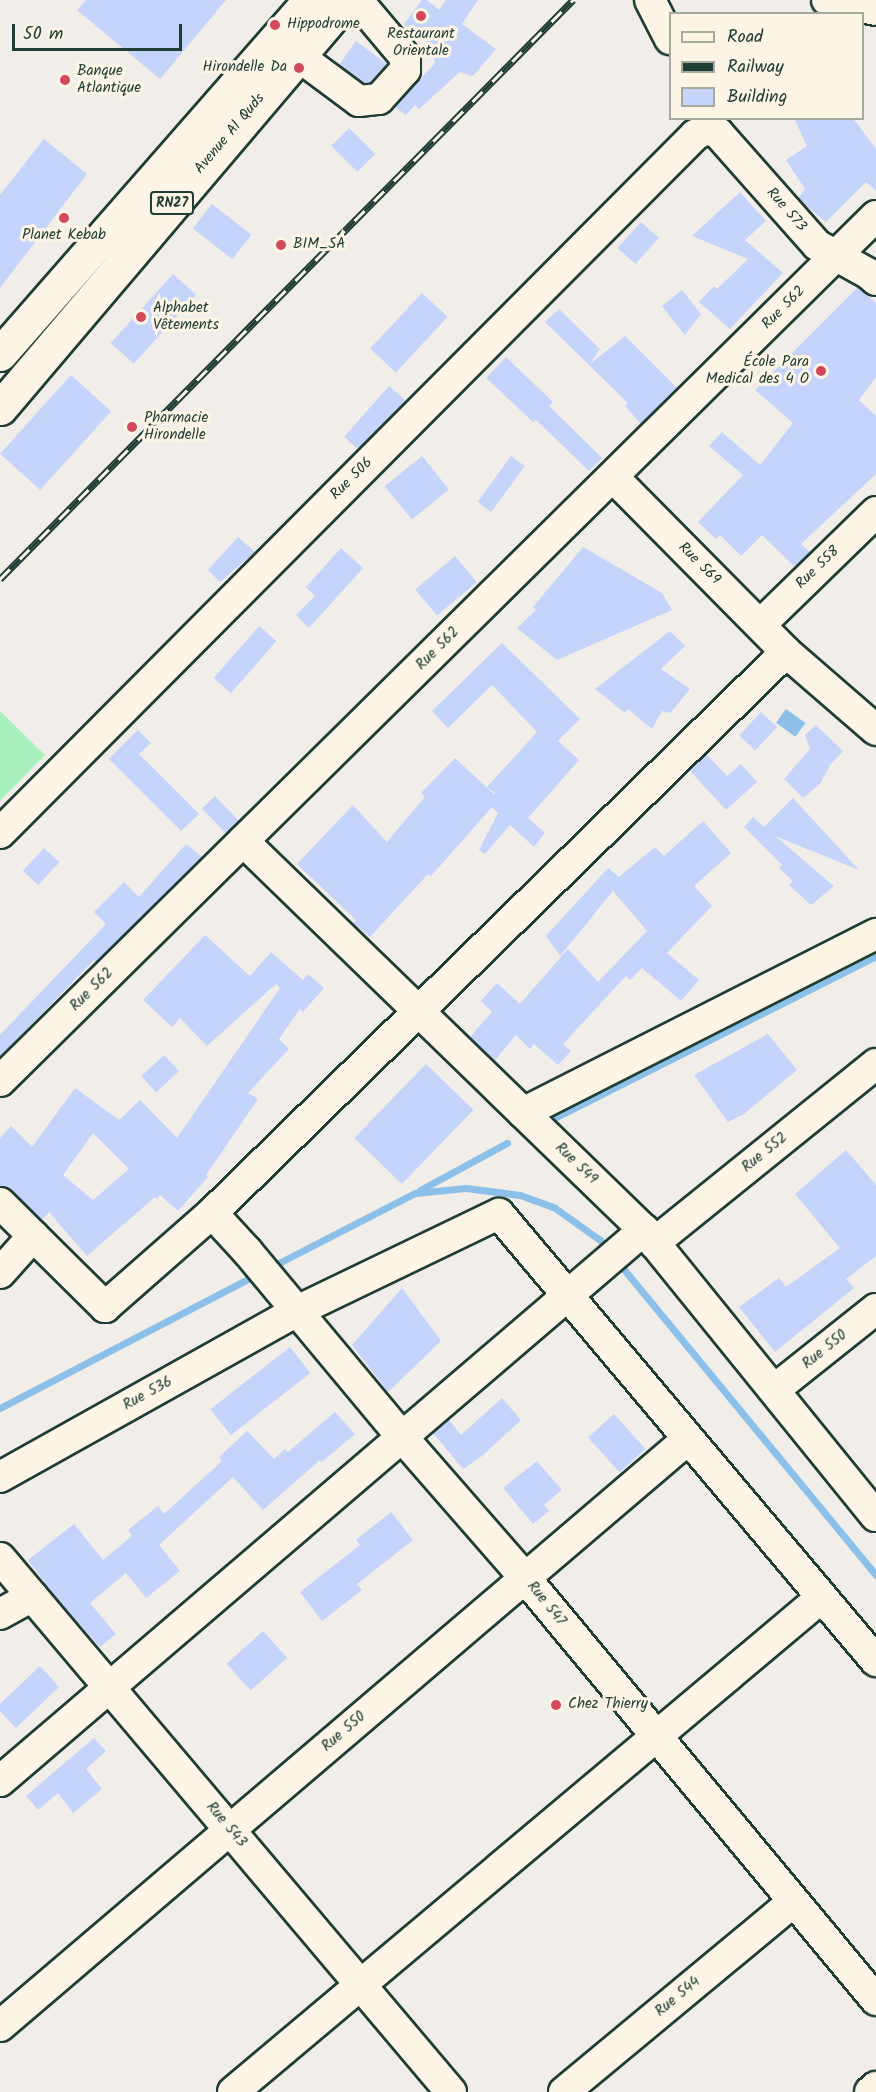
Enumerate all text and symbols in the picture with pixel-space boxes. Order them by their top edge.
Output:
marker: Restaurant Orientale [414,9,428,23]
scale bar [15,12,184,50]
legend [669,12,864,120]
place label: Hippodrome [287,16,360,34]
marker: Hippodrome [268,18,282,32]
text: 50 m [23,20,63,49]
text: Road [727,23,763,52]
place label: Restaurant Orientale [387,25,455,60]
text: Railway [727,53,784,82]
place label: Hirondelle Da [203,59,287,77]
marker: Hirondelle Da [292,61,306,75]
place label: Banque Atlantique [77,62,141,97]
marker: Banque Atlantique [58,73,72,87]
text: Building [727,83,787,112]
street label: Avenue Al Quds [191,90,269,178]
street label: Rue 573 [762,184,810,236]
road number: RN27 [150,192,195,214]
marker: Planet Kebab [57,211,71,225]
place label: Planet Kebab [22,227,106,245]
place label: BIM_SA [293,236,345,254]
marker: BIM_SA [274,238,288,252]
street label: Rue 562 [759,283,809,333]
place label: Alphabet Vêtements [153,299,219,334]
marker: Alphabet Vêtements [134,310,148,324]
place label: École Para Medical des 4 O [706,353,809,388]
marker: École Para Medical des 4 O [814,364,828,378]
place label: Pharmacie Hirondelle [144,409,208,444]
marker: Pharmacie Hirondelle [125,420,139,434]
street label: Rue 506 [327,454,377,504]
street label: Rue 569 [674,539,724,589]
street label: Rue 558 [792,543,844,593]
street label: Rue 562 [413,624,463,674]
street label: Rue 562 [67,965,117,1015]
street label: Rue 552 [739,1129,791,1177]
street label: Rue 549 [551,1139,601,1189]
street label: Rue 550 [799,1327,851,1373]
street label: Rue 536 [120,1373,176,1415]
street label: Rue 547 [523,1578,569,1630]
place label: Chez Thierry [568,1696,648,1714]
marker: Chez Thierry [549,1698,563,1712]
street label: Rue 550 [318,1708,370,1756]
street label: Rue 543 [202,1799,250,1851]
street label: Rue 544 [652,1973,704,2021]

